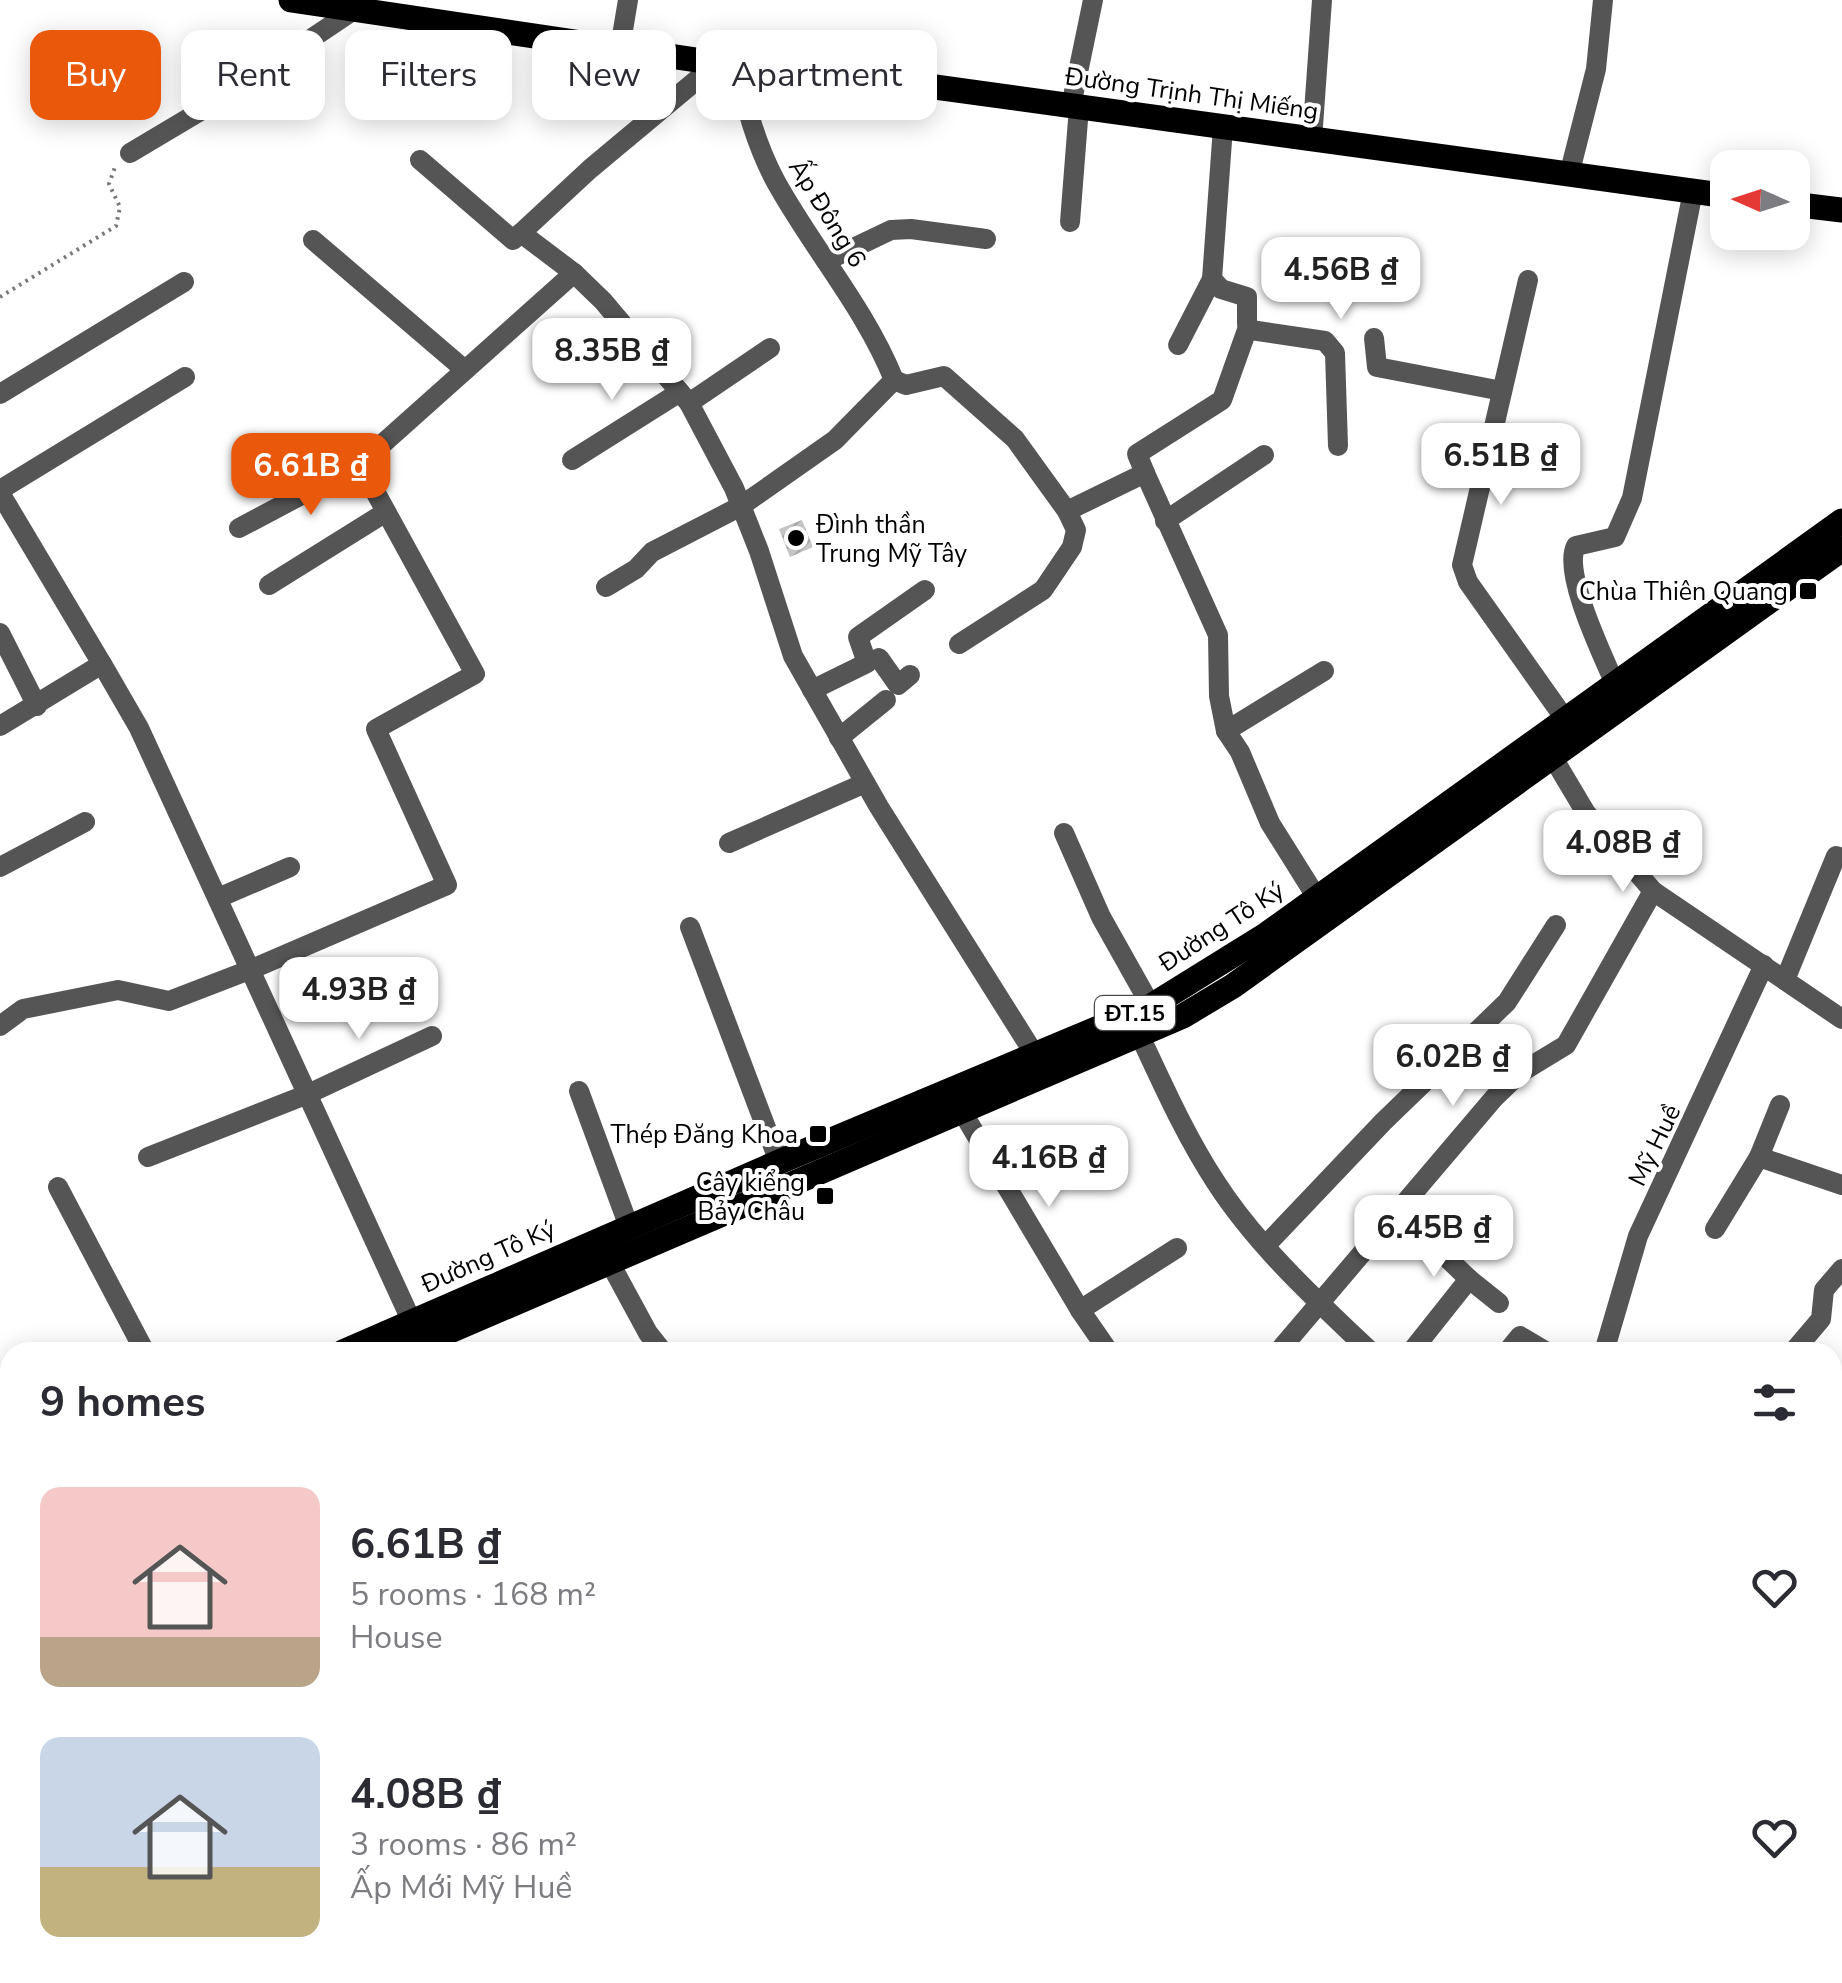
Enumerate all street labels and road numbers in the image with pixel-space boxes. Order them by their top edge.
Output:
street label: Đường Trịnh Thị Miếng [1062,59,1321,129]
street label: Ấp Đông 6 [780,152,876,274]
street label: Đường Tô Ký [1151,874,1291,981]
road number: ĐT.15 [1095,996,1175,1030]
street label: Mỹ Huề [1621,1099,1689,1192]
street label: Đường Tô Ký [415,1212,561,1302]

